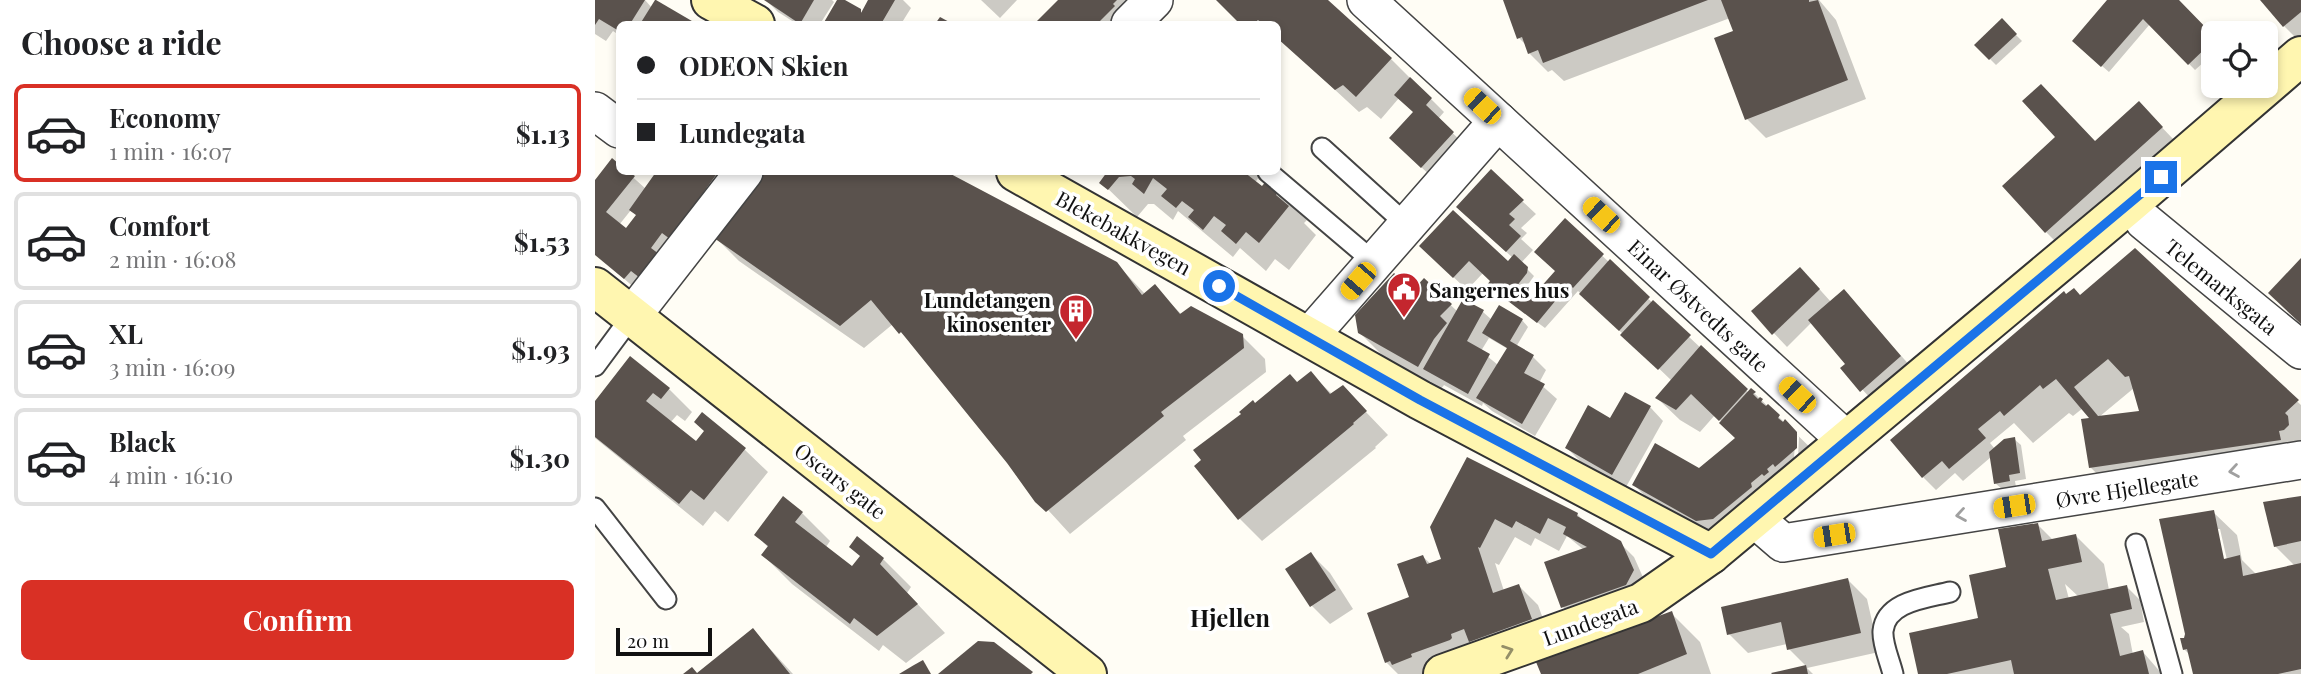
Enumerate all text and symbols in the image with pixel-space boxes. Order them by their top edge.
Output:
text: Choose a ride [21,20,222,63]
map controls [2201,21,2278,98]
button: locate [2201,21,2278,98]
text: ODEON Skien [679,48,848,83]
car [1460,84,1505,128]
text: Economy [109,100,220,135]
icon: car [25,102,88,165]
text: Lundegata [679,115,805,150]
text: $1.13 [516,116,570,151]
text: 1 min · 16:07 [109,135,231,166]
route end [2145,161,2177,193]
street label: Blekebakkvegen [1051,183,1197,281]
car [1579,193,1624,237]
text: Comfort [109,208,210,243]
icon: car [25,210,88,273]
text: $1.53 [514,224,570,259]
street label: Einar Østvedts gate [1623,232,1775,378]
street label: Telemarksgata [2160,232,2285,340]
text: 2 min · 16:08 [109,243,236,274]
car [1337,258,1380,304]
route start [1203,270,1235,302]
public building icon: Sangernes hus [1385,270,1423,319]
place label: Sangernes hus [1429,275,1569,303]
place label: Lundetangen kinosenter [924,285,1051,337]
building icon: Lundetangen kinosenter [1057,292,1095,341]
text: XL [109,316,143,351]
icon: car [25,318,88,381]
text: $1.93 [511,332,570,367]
text: 3 min · 16:09 [109,351,236,382]
car [1775,373,1820,417]
text: Black [109,424,176,459]
icon: car [25,426,88,489]
street label: Oscars gate [789,435,893,525]
text: $1.30 [509,440,570,475]
text: 4 min · 16:10 [109,459,233,490]
street label: Øvre Hjellegate [2053,463,2201,513]
one-way arrow [2228,463,2240,478]
car [1992,492,2037,520]
one-way arrow [1955,507,1966,522]
car [1812,521,1857,549]
button: Confirm [21,580,574,660]
street label: Lundegata [1539,591,1642,651]
district label: Hjellen [1190,601,1270,633]
scale bar [616,625,712,657]
text: 20 m [627,627,669,653]
one-way arrow [1501,645,1513,659]

